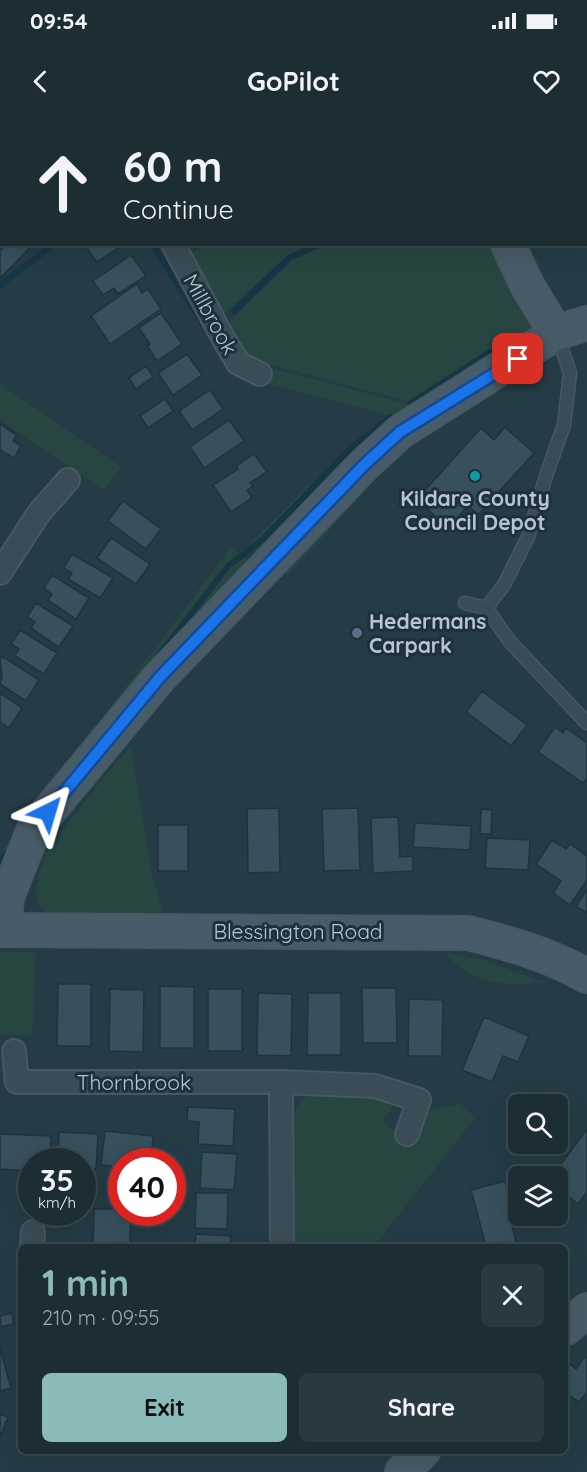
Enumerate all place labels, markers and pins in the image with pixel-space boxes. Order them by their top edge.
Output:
pin [492,333,543,384]
marker: Kildare County Council Depot [468,469,482,483]
place label: Kildare County Council Depot [400,485,550,535]
place label: Hedermans Carpark [369,608,486,658]
marker: Hedermans Carpark [350,626,364,640]

